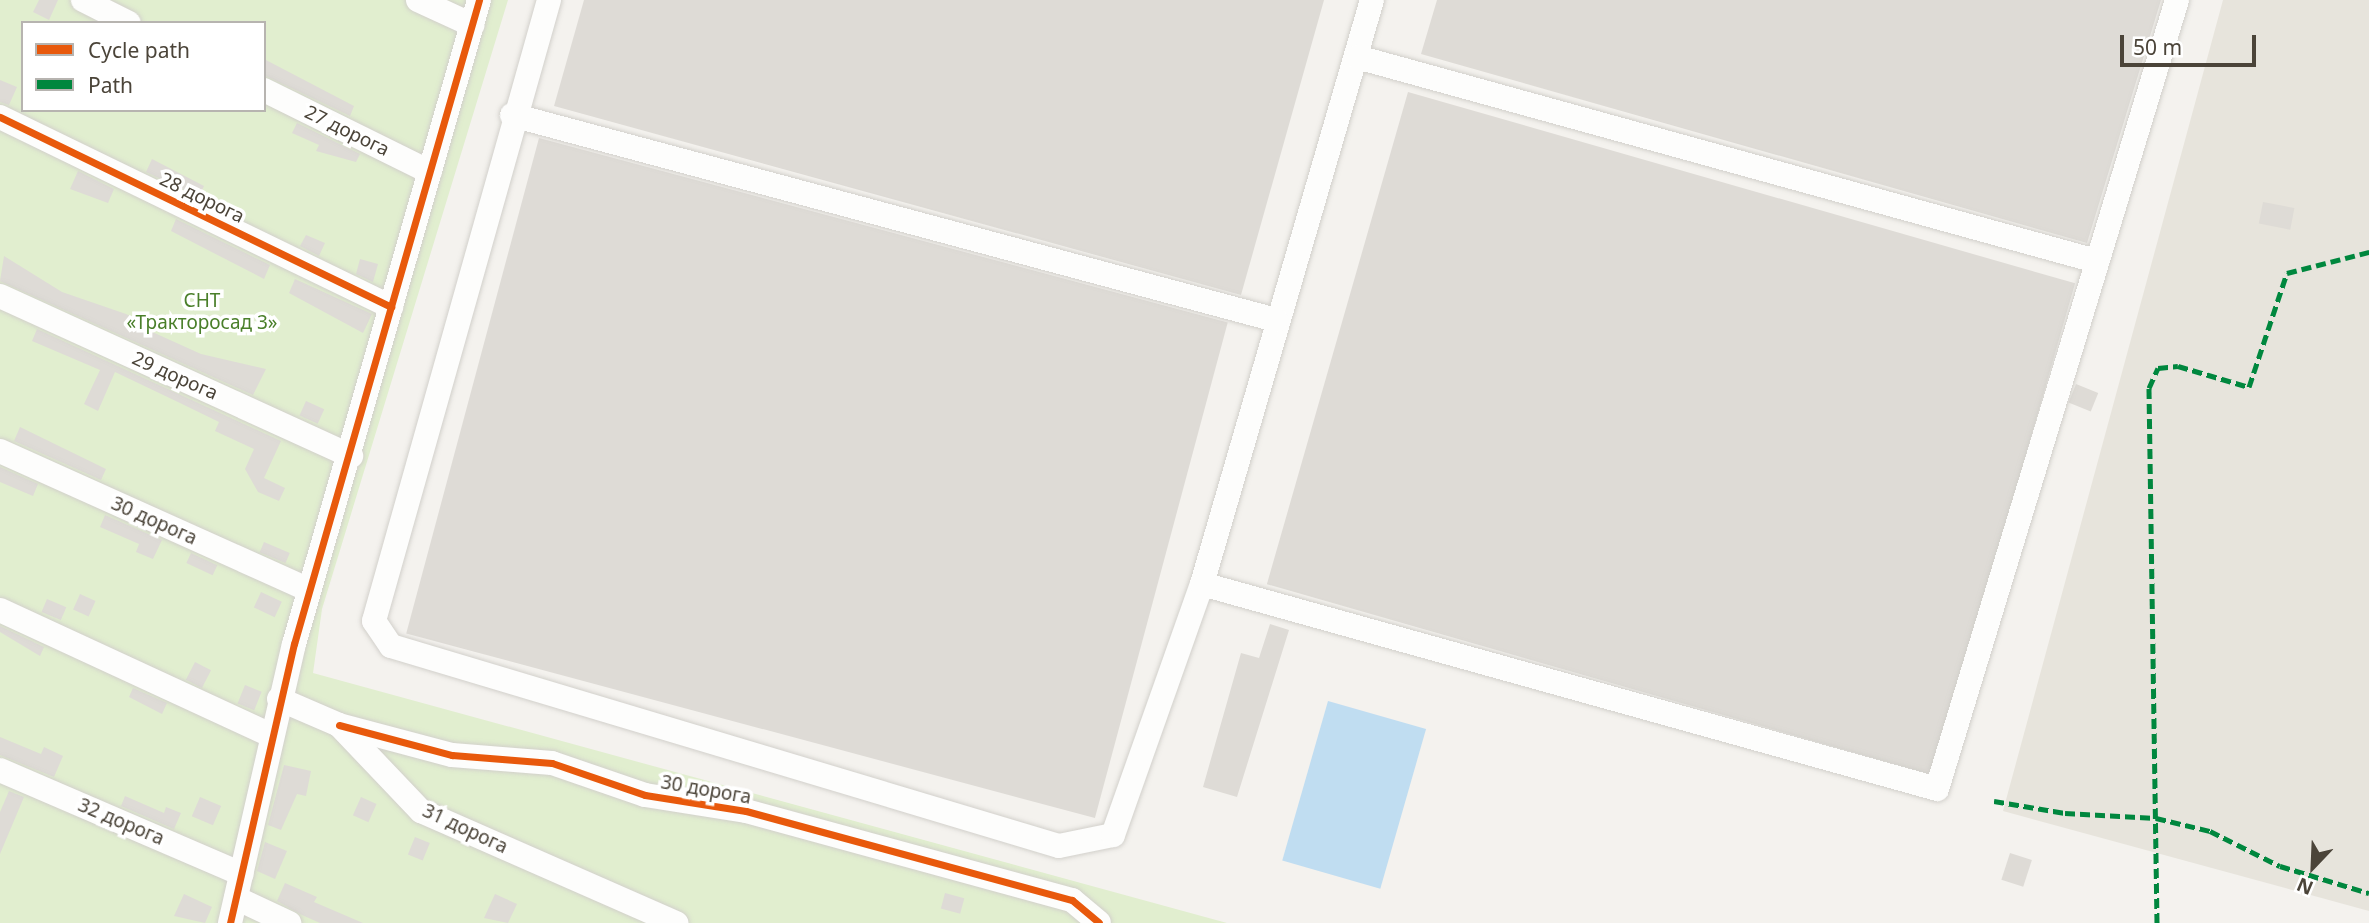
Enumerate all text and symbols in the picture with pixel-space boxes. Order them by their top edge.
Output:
legend [21,21,266,112]
scale bar [2124,21,2260,65]
text: 50 m [2133,33,2182,61]
text: Cycle path [88,36,190,64]
text: Path [88,71,133,99]
street label: 27 дорога [301,101,393,161]
street label: 28 дорога [156,168,248,228]
park label: СНТ «Тракторосад 3» [126,290,278,334]
street label: 29 дорога [129,347,221,405]
street label: 30 дорога [108,492,200,550]
street label: 30 дорога [659,771,753,809]
street label: 32 дорога [75,794,167,850]
street label: 31 дорога [419,799,511,859]
north arrow [2278,832,2348,902]
text: N [2293,871,2317,901]

